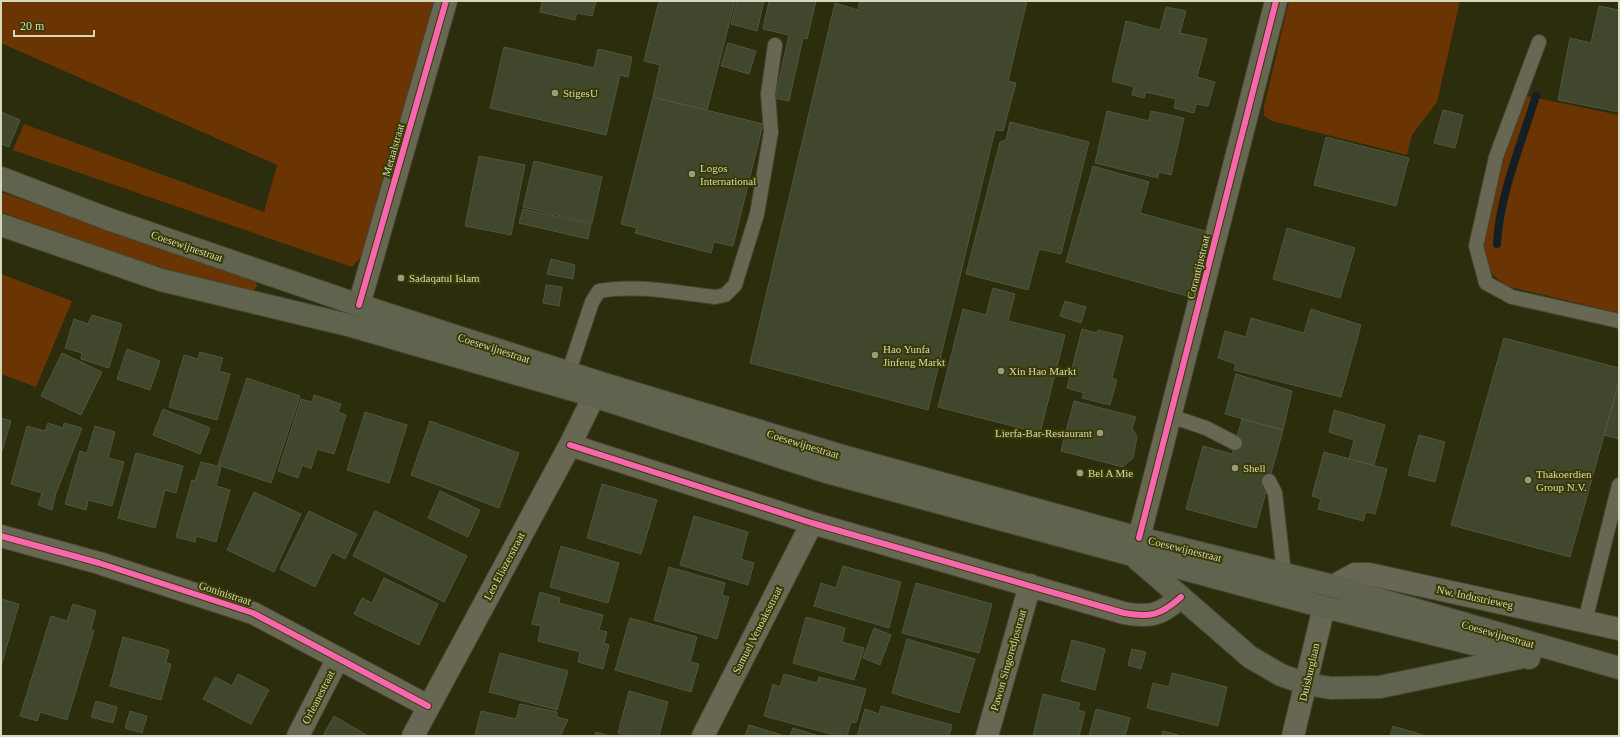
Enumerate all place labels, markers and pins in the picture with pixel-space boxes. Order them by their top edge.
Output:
place label: StigesU [563,87,598,99]
marker: StigesU [550,88,560,98]
place label: Logos International [700,162,756,187]
marker: Logos International [687,169,697,179]
place label: Sadaqatul Islam [409,272,480,284]
marker: Sadaqatul Islam [396,273,406,283]
place label: Hao Yunfa Jinfeng Markt [883,343,945,368]
marker: Hao Yunfa Jinfeng Markt [870,350,880,360]
place label: Xin Hao Markt [1009,365,1076,377]
marker: Xin Hao Markt [996,366,1006,376]
place label: Lierfa-Bar-Restaurant [995,427,1092,439]
marker: Lierfa-Bar-Restaurant [1095,428,1105,438]
place label: Shell [1243,462,1266,474]
marker: Shell [1230,463,1240,473]
place label: Bel A Mie [1088,467,1133,479]
marker: Bel A Mie [1075,468,1085,478]
place label: Thakoerdien Group N.V. [1536,468,1592,493]
marker: Thakoerdien Group N.V. [1523,475,1533,485]

